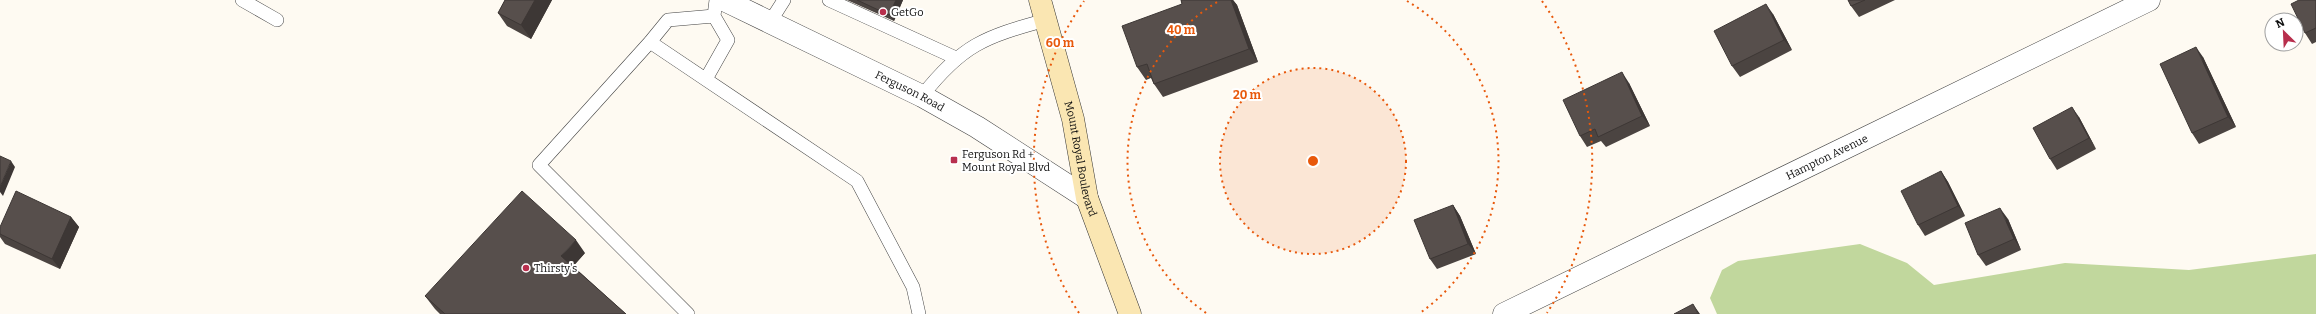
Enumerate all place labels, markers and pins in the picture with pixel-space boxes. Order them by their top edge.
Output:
place label: GetGo [891,6,924,19]
marker: GetGo [878,7,888,17]
place label: Ferguson Rd + Mount Royal Blvd [962,148,1050,174]
centre of rings [1306,154,1320,168]
marker: Ferguson Rd + Mount Royal Blvd [949,155,959,165]
place label: Thirsty's [534,262,577,275]
marker: Thirsty's [521,263,531,273]

